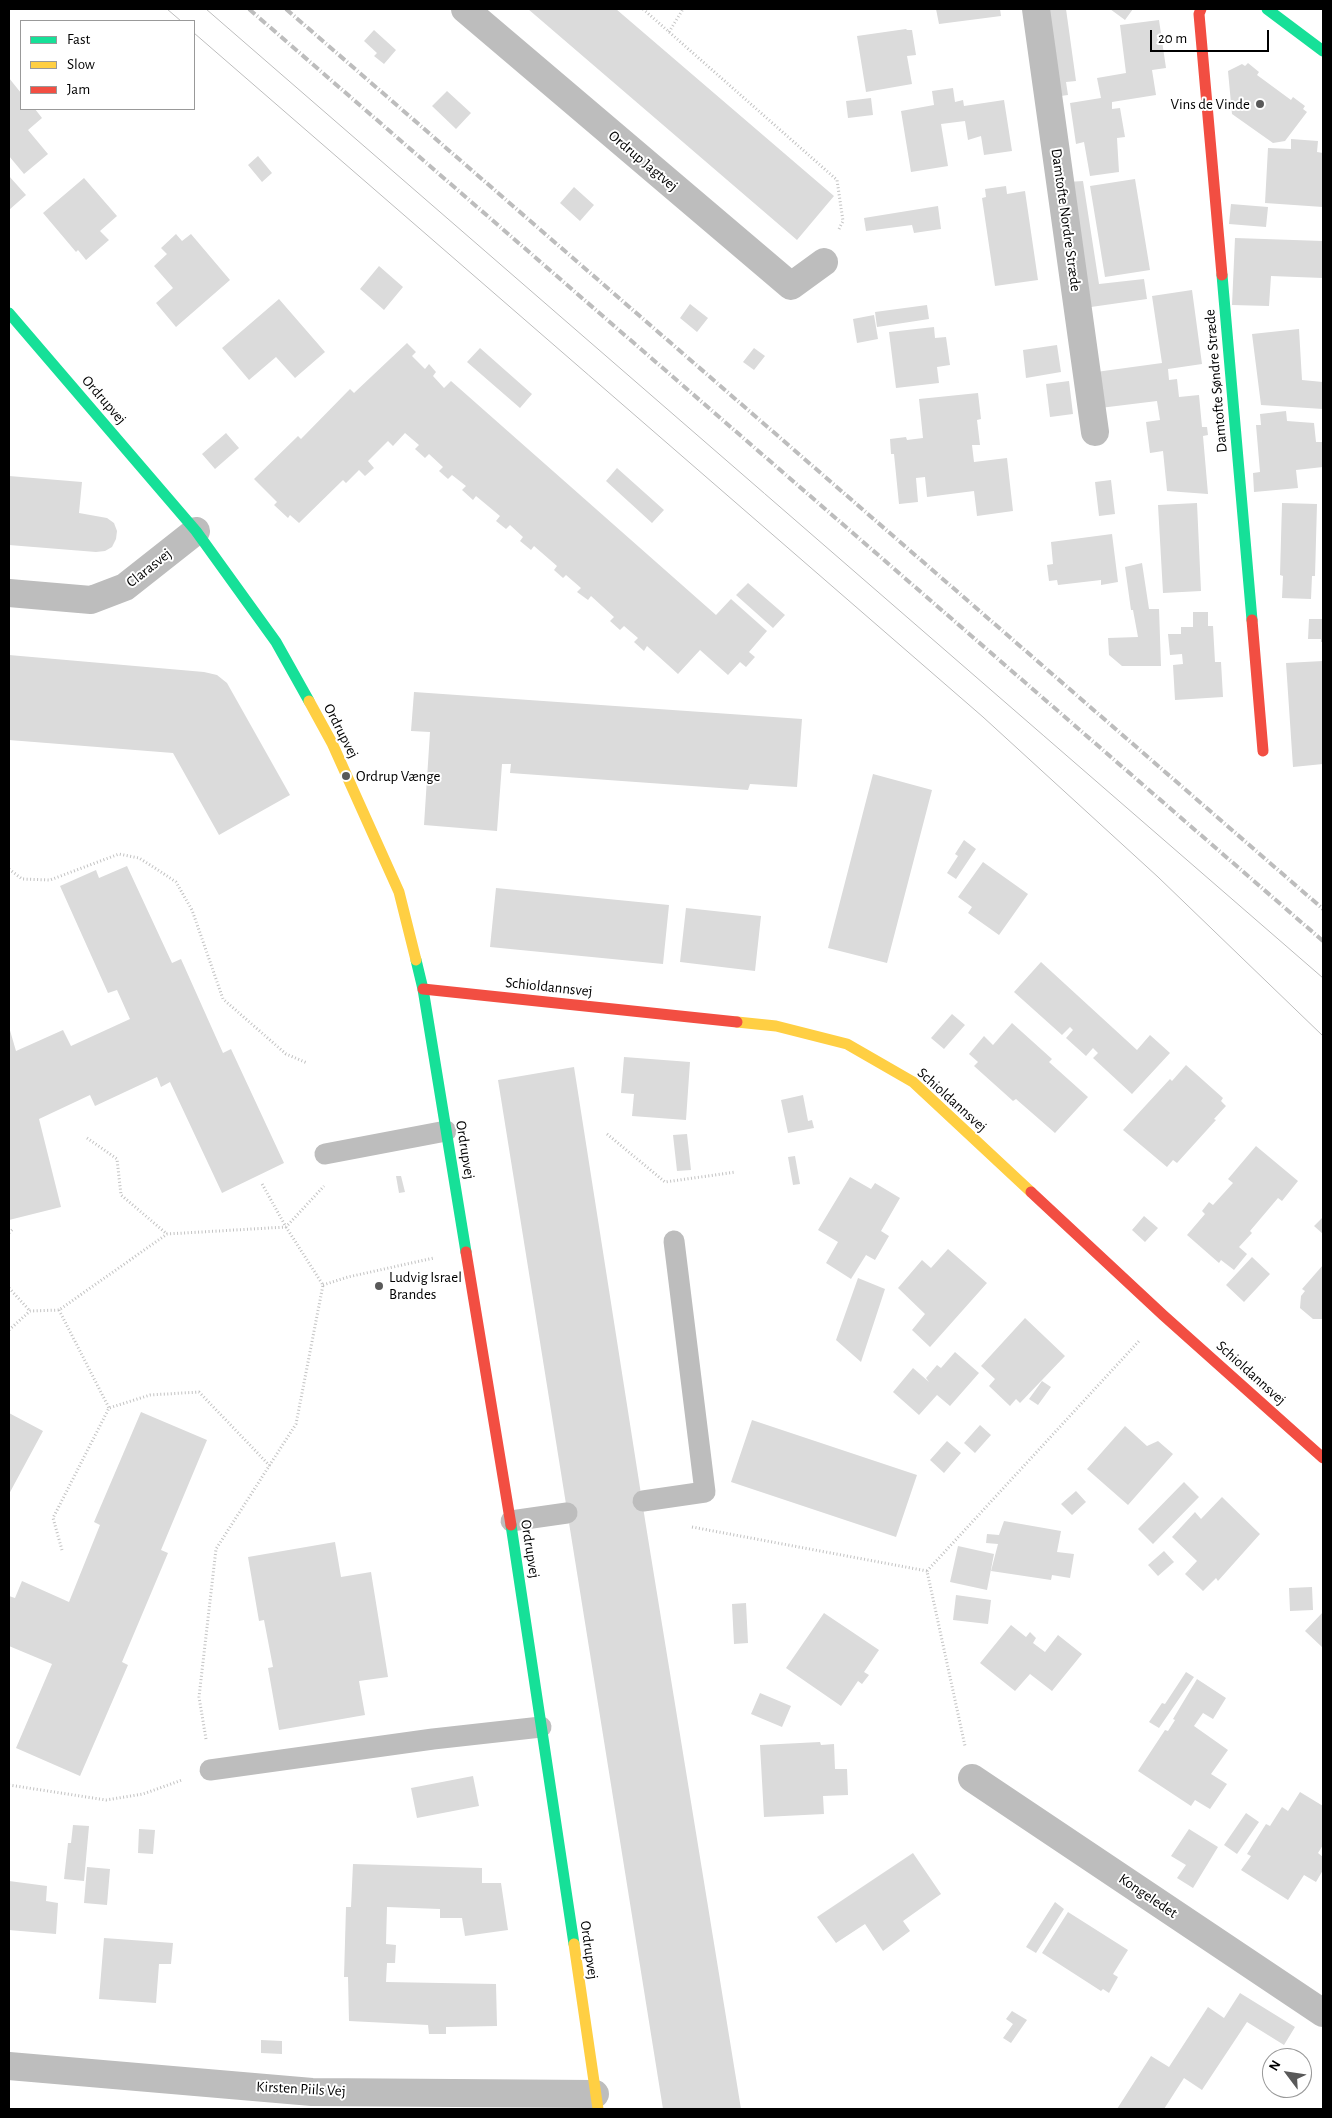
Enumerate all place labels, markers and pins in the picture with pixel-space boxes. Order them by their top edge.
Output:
place label: Vins de Vinde [1170,95,1250,113]
marker: Vins de Vinde [1254,98,1266,110]
place label: Ordrup Vænge [356,767,441,785]
marker: Ordrup Vænge [340,770,352,782]
place label: Ludvig Israel Brandes [389,1268,462,1303]
marker: Ludvig Israel Brandes [373,1280,385,1292]

